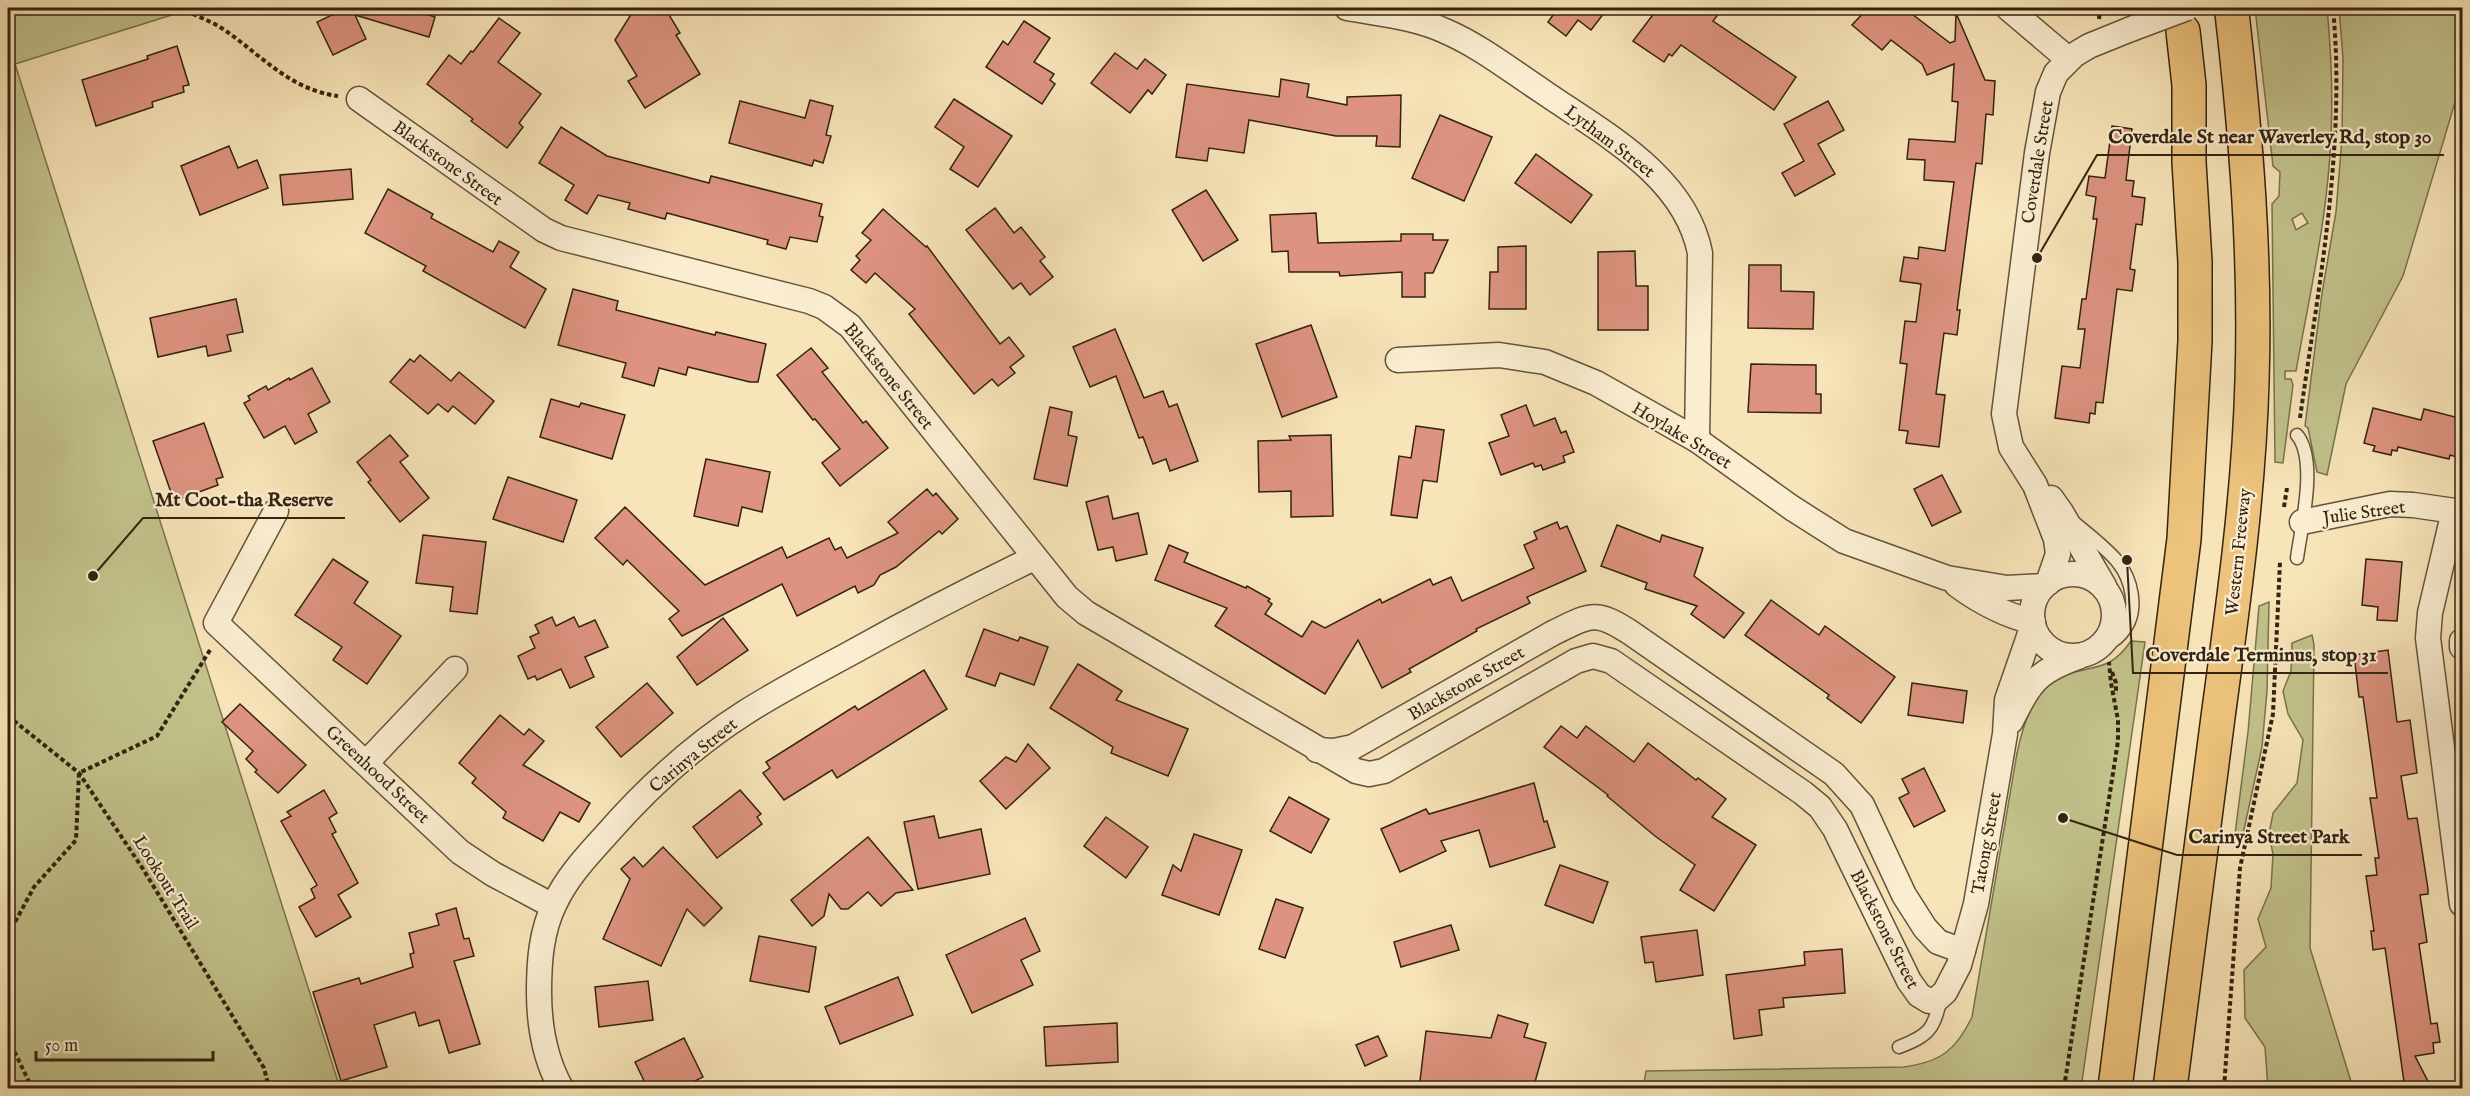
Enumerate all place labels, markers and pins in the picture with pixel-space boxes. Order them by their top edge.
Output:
callout: Coverdale St near Waverley Rd, stop 30 [2097,117,2444,155]
callout: Mt Coot-tha Reserve [143,480,345,518]
callout: Coverdale Terminus, stop 31 [2133,635,2388,673]
callout: Carinya Street Park [2177,817,2362,855]

